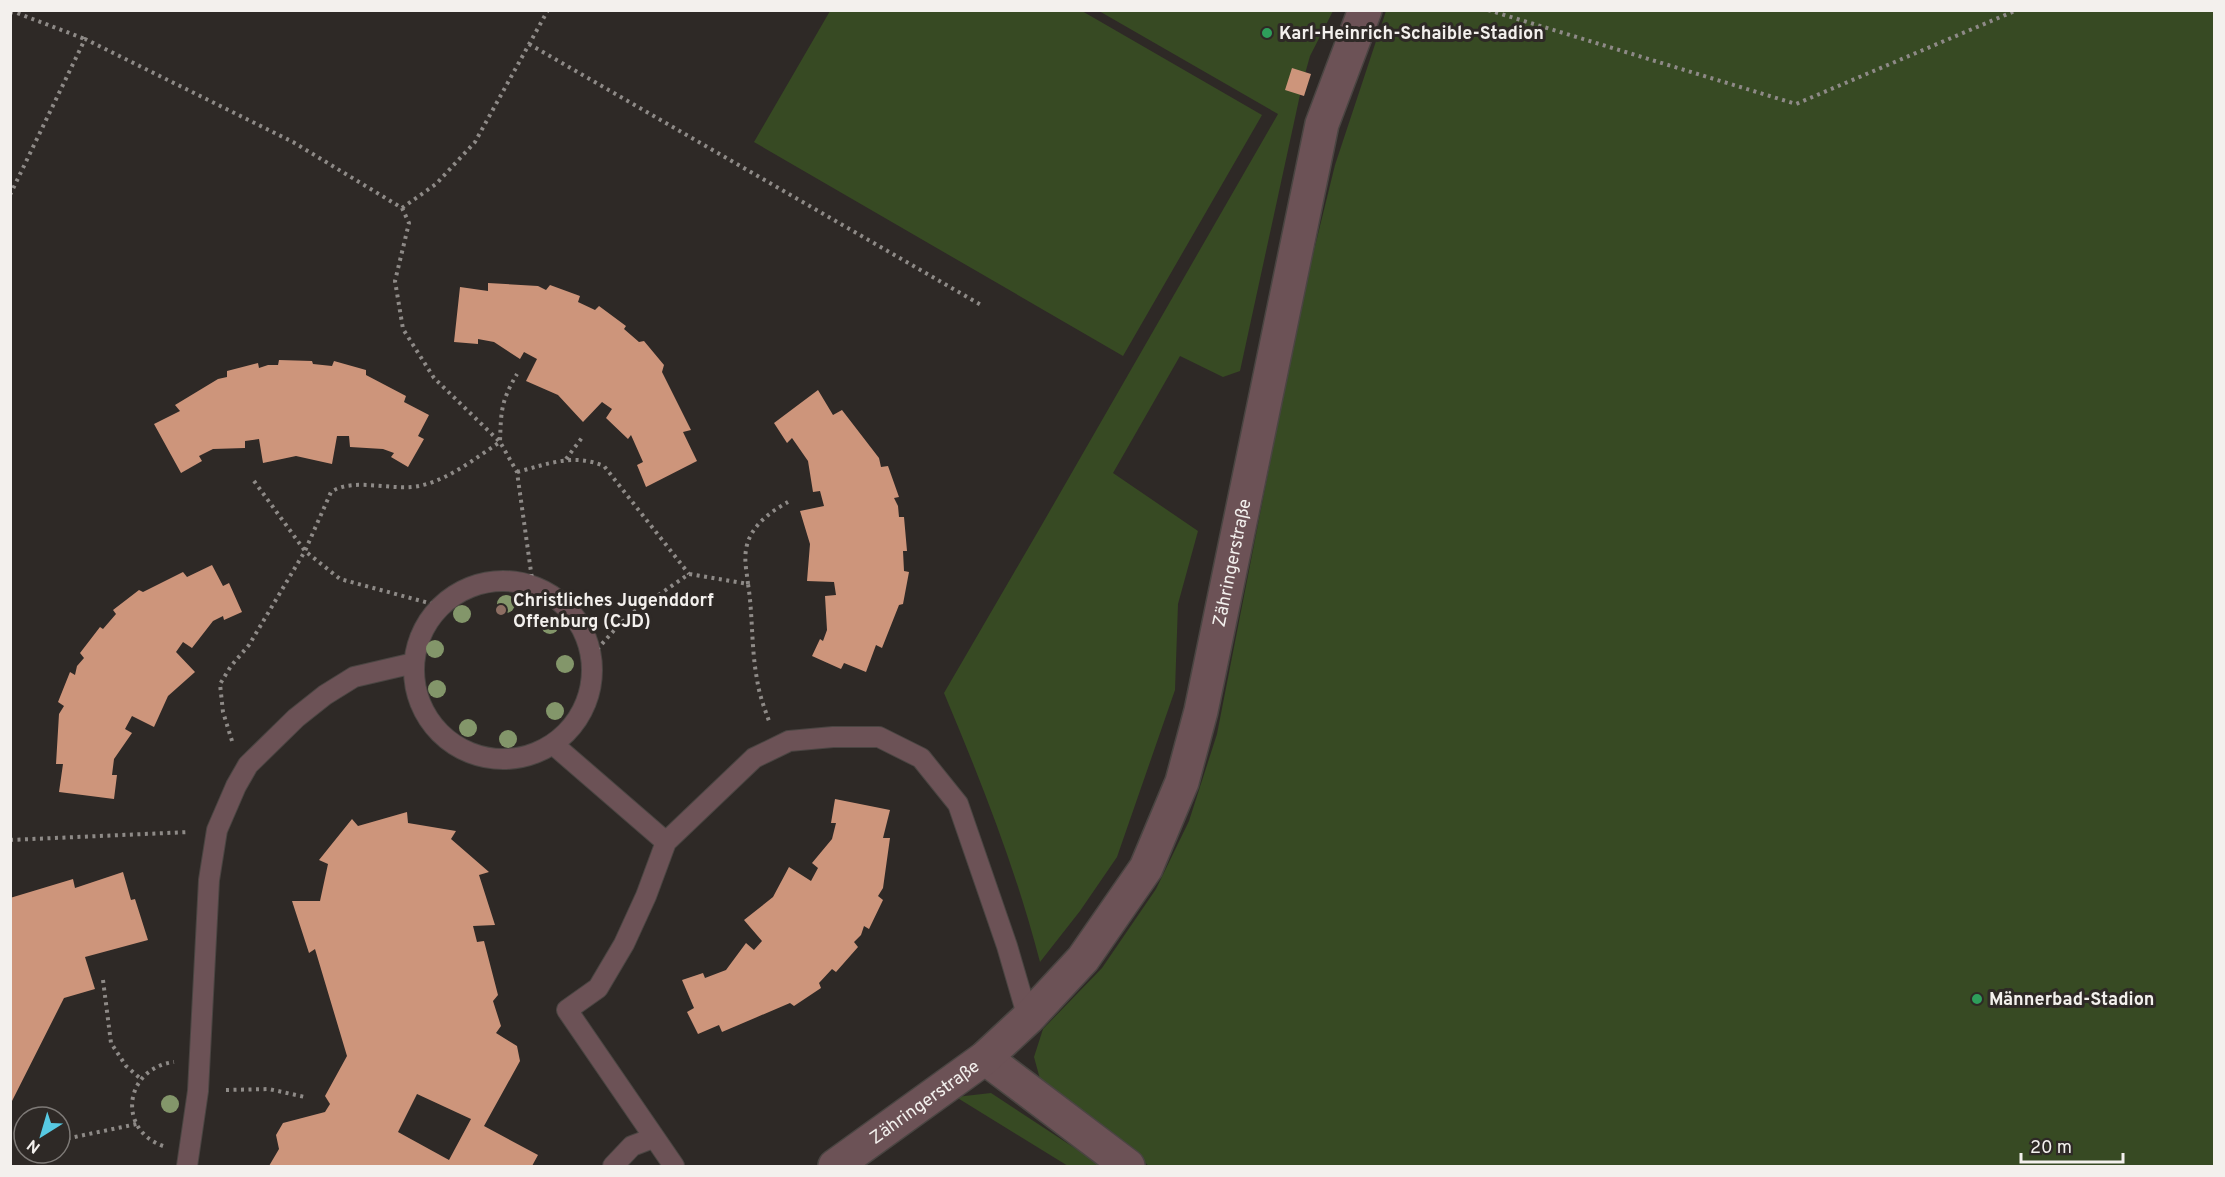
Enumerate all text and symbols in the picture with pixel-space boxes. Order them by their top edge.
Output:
place label: Karl-Heinrich-Schaible-Stadion [1279,23,1544,46]
marker: Karl-Heinrich-Schaible-Stadion [1260,26,1274,40]
street label: Zähringerstraße [1209,497,1257,629]
place label: Christliches Jugenddorf Offenburg (CJD) [513,590,714,634]
marker: Christliches Jugenddorf Offenburg (CJD) [494,603,508,617]
place label: Männerbad-Stadion [1989,989,2154,1012]
marker: Männerbad-Stadion [1970,992,1984,1006]
street label: Zähringerstraße [866,1056,985,1150]
north arrow [12,1105,72,1165]
scale bar [2021,1126,2123,1164]
text: N [24,1134,45,1157]
text: 20 m [2030,1137,2072,1160]

